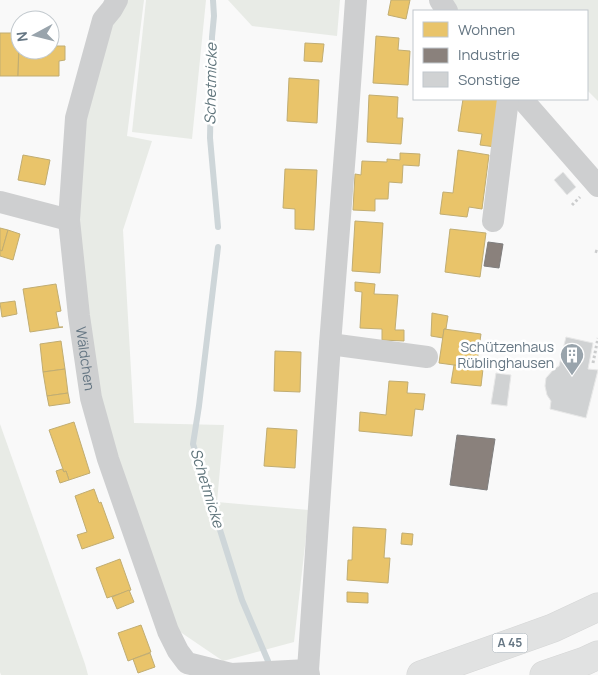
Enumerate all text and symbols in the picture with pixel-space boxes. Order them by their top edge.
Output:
north arrow [10,10,60,60]
legend [413,10,588,100]
text: Wohnen [458,19,515,40]
text: N [12,30,32,43]
water label: Schetmicke [199,42,222,125]
text: Industrie [458,44,520,65]
text: Sonstige [458,69,520,90]
street label: Wäldchen [72,325,100,392]
place label: Schützenhaus Rüblinghausen [457,337,554,372]
building icon: Schützenhaus Rüblinghausen [559,342,585,376]
water label: Schetmicke [185,446,230,531]
road number: A 45 [492,634,528,652]

